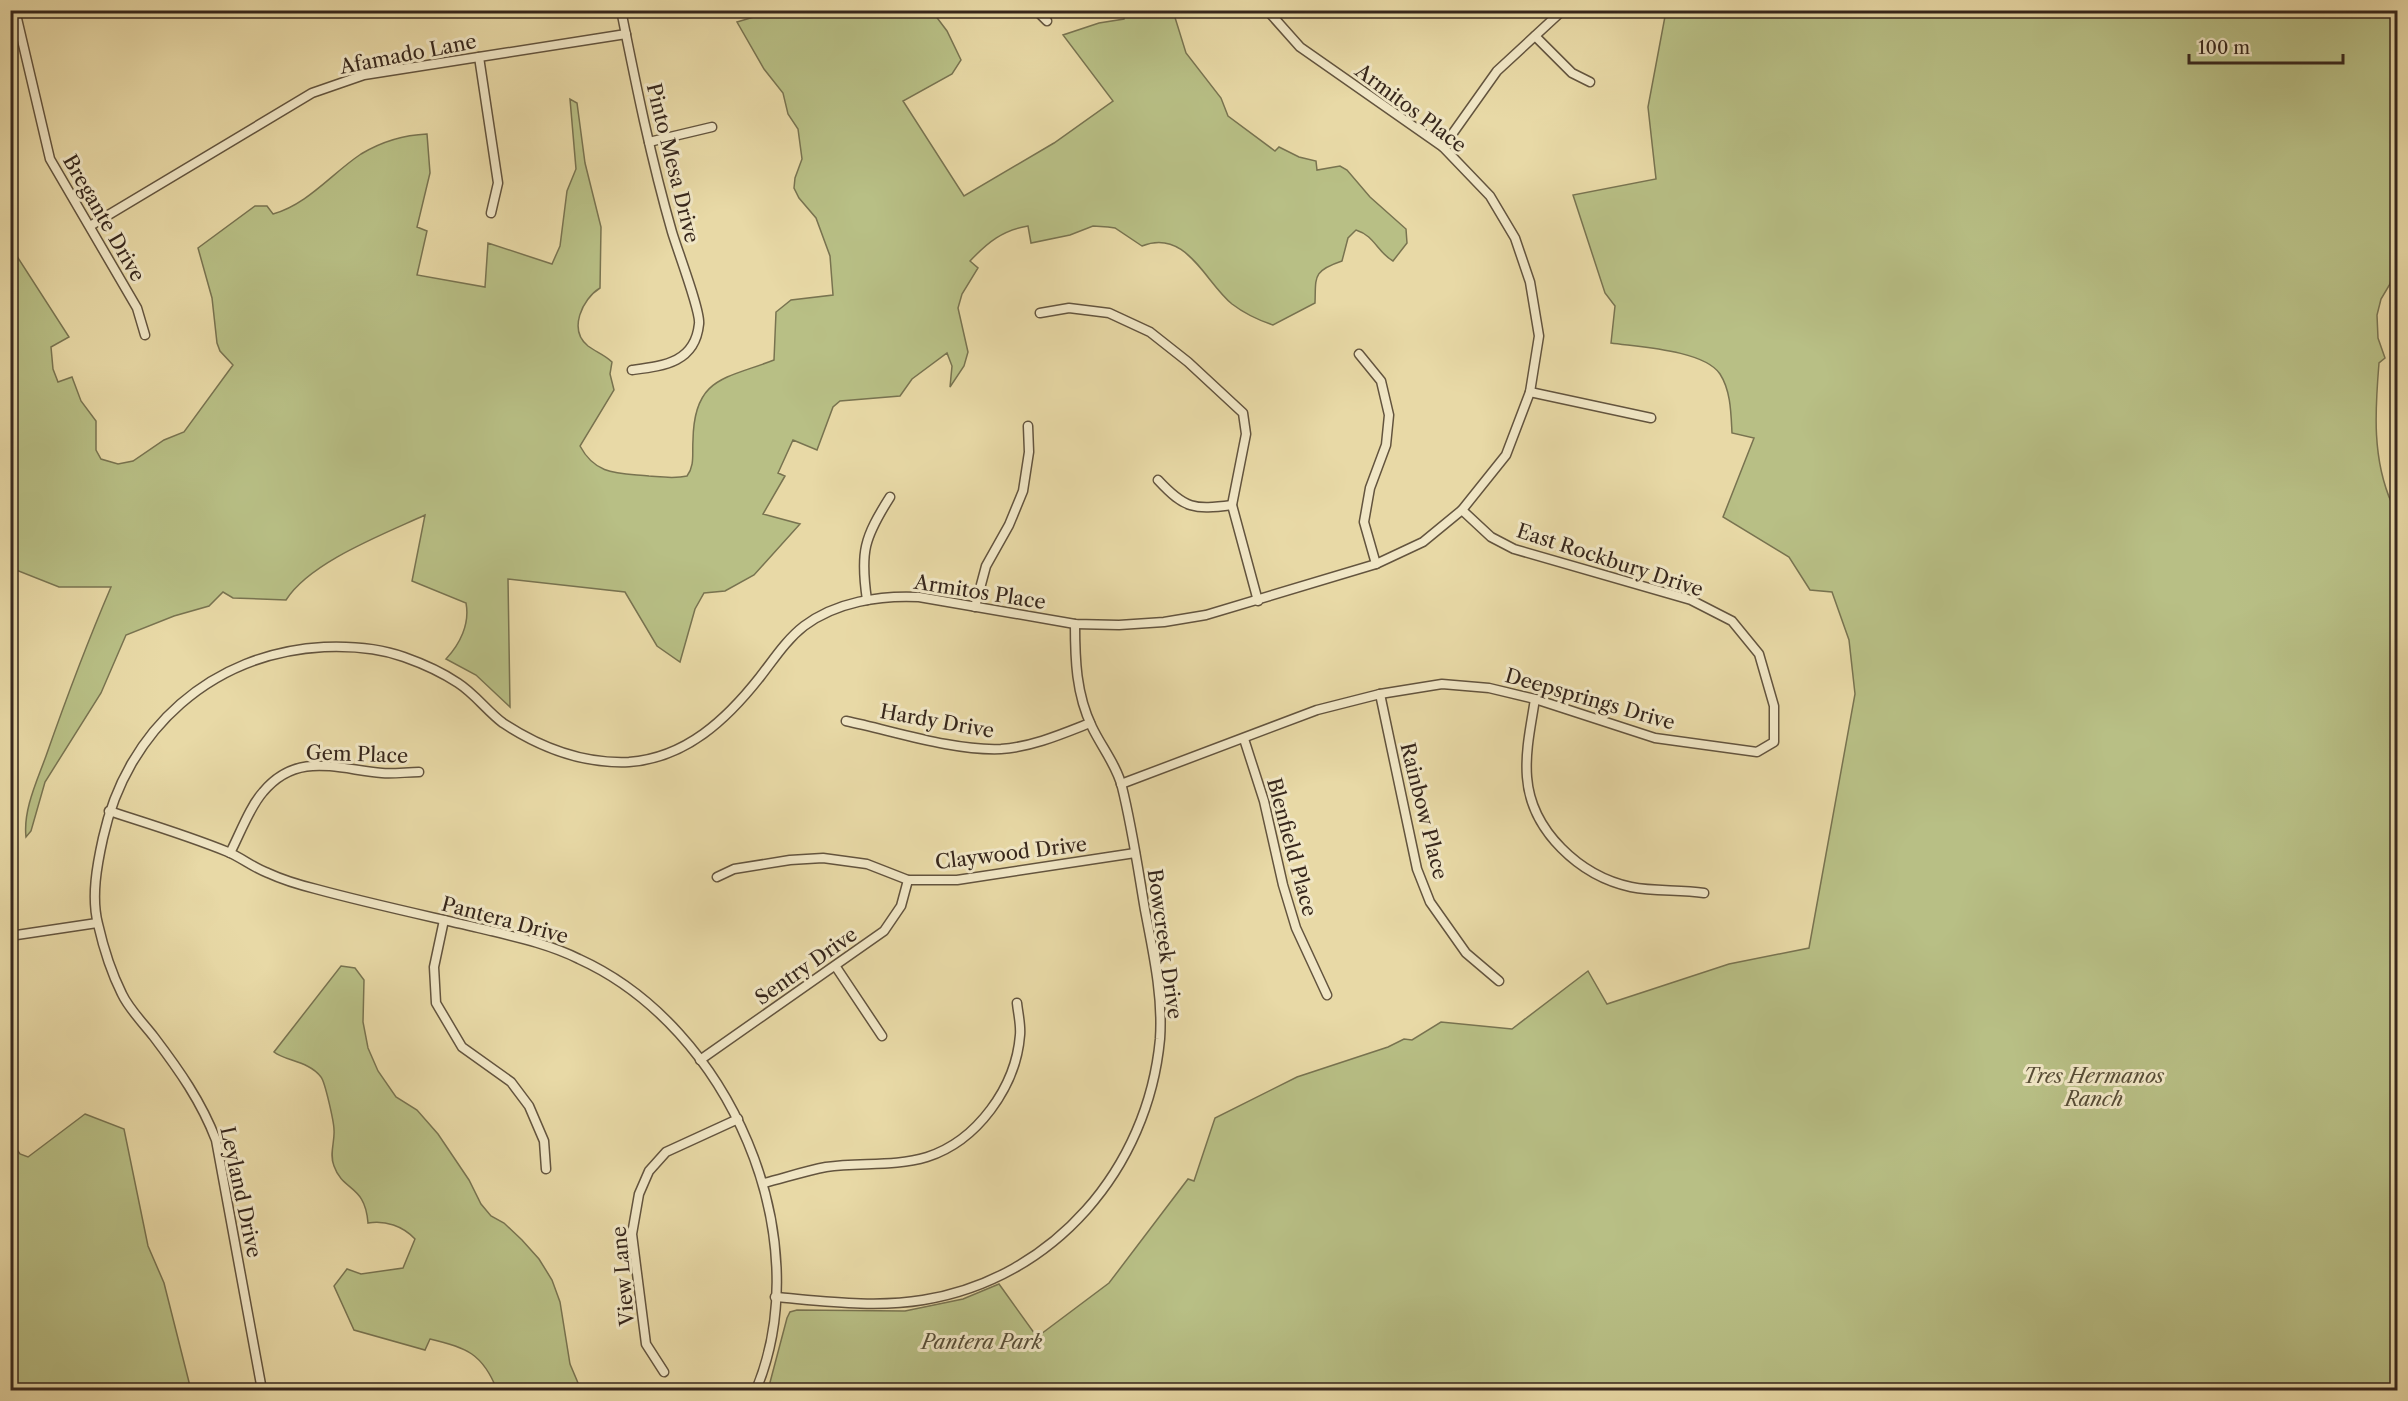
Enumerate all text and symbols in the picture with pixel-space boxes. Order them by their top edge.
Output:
scale bar [2189,27,2344,65]
street label: Afamado Lane [337,29,478,79]
text: 100 m [2198,37,2250,59]
street label: Armitos Place [1350,58,1471,158]
street label: Pinto Mesa Drive [642,81,704,245]
street label: Bregante Drive [58,150,150,286]
street label: East Rockbury Drive [1514,518,1706,602]
street label: Armitos Place [912,570,1047,614]
street label: Deepsprings Drive [1502,663,1678,735]
street label: Hardy Drive [878,699,996,743]
street label: Gem Place [305,740,409,768]
street label: Rainbow Place [1395,740,1453,882]
street label: Blenfield Place [1262,775,1322,919]
street label: Claywood Drive [934,832,1088,874]
street label: Bowcreek Drive [1143,867,1187,1021]
street label: Pantera Drive [439,892,571,948]
street label: Sentry Drive [750,922,862,1010]
park label: Tres Hermanos Ranch [2024,1064,2165,1111]
street label: Leyland Drive [215,1124,267,1260]
street label: View Lane [607,1225,639,1328]
park label: Pantera Park [920,1330,1043,1354]

